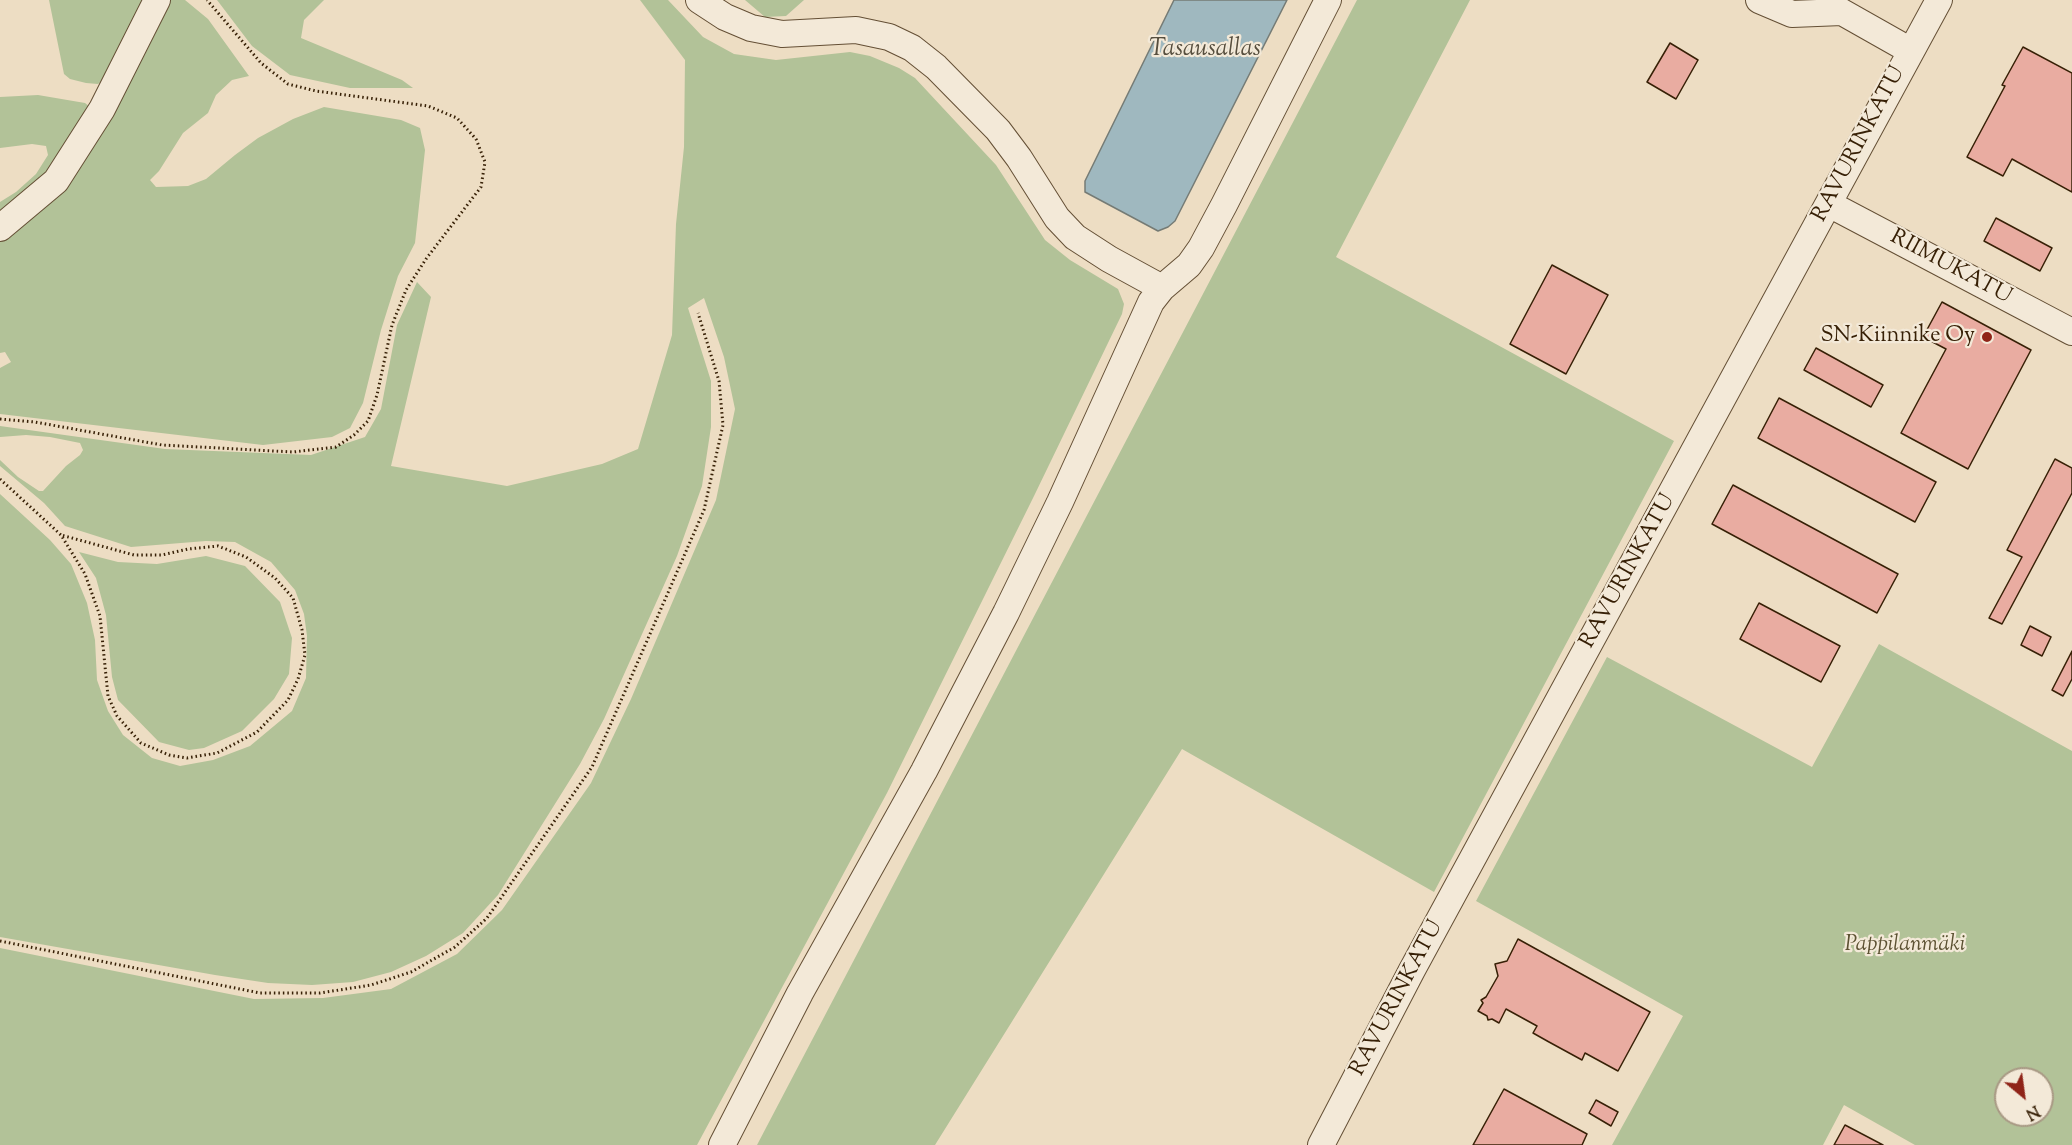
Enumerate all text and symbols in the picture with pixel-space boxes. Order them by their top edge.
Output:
water label: Tasausallas [1149,37,1261,65]
street label: RAVURINKATU [1808,63,1912,227]
street label: RIIMUKATU [1885,225,2015,311]
place label: SN-Kiinnike Oy [1821,324,1975,350]
marker: SN-Kiinnike Oy [1980,330,1994,344]
street label: RAVURINKATU [1576,490,1682,654]
street label: RAVURINKATU [1346,917,1450,1081]
park label: Pappilanmäki [1845,933,1965,959]
north arrow [1994,1067,2054,1127]
text: N [2021,1098,2043,1125]

